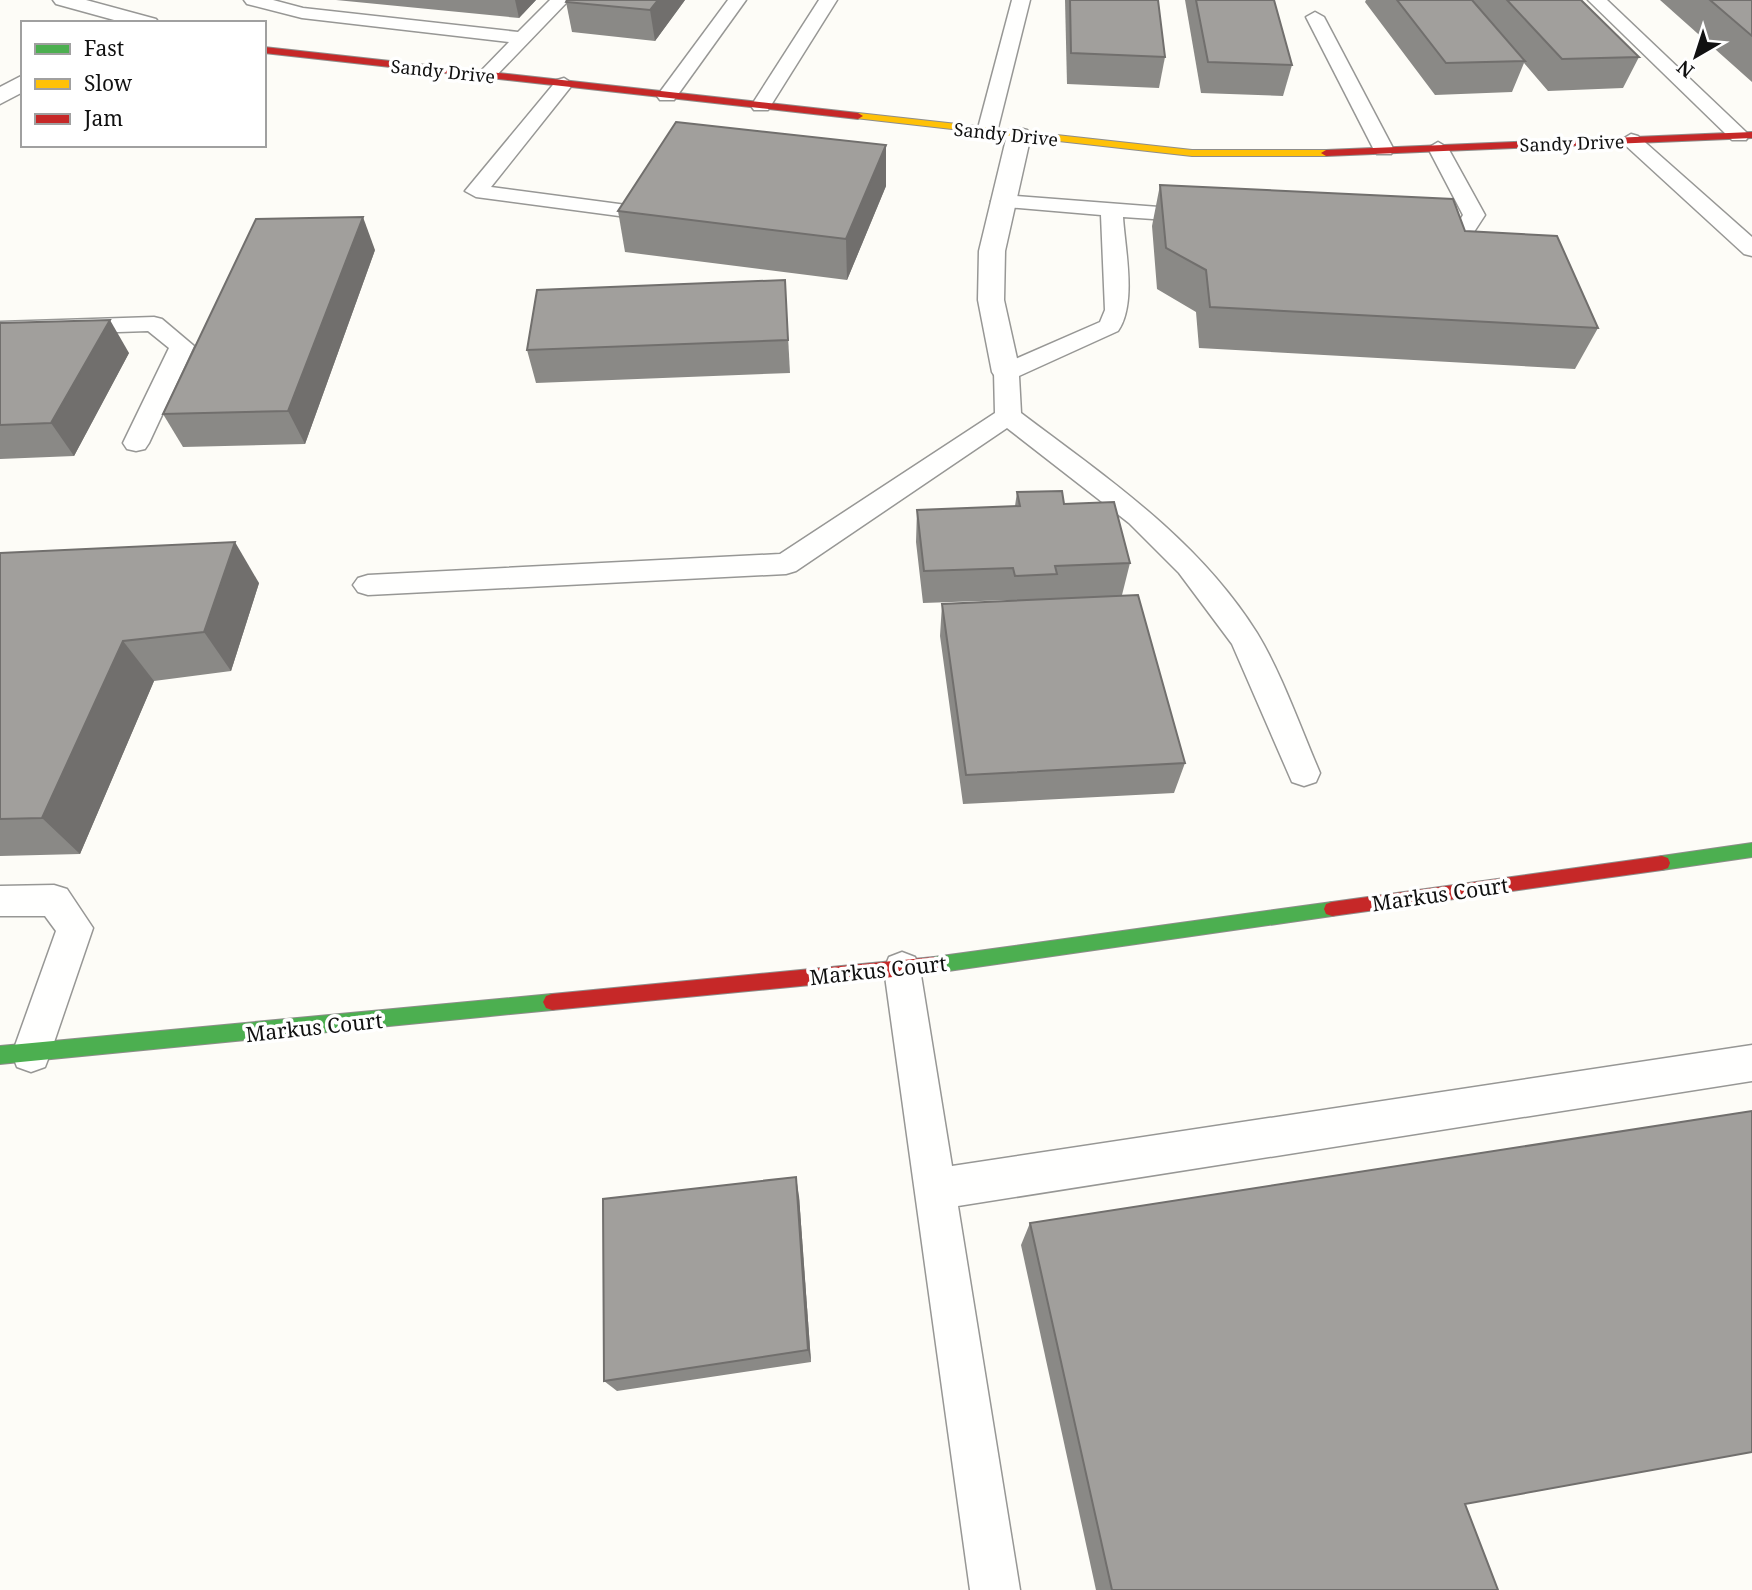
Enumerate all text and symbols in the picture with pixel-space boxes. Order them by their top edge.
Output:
legend [21,21,266,147]
north arrow [1661,21,1731,91]
text: Fast [84,34,124,62]
street label: Sandy Drive [390,54,496,88]
text: N [1671,54,1699,84]
text: Slow [84,69,133,97]
text: Jam [83,104,123,132]
street label: Sandy Drive [953,117,1059,151]
street label: Sandy Drive [1519,129,1625,157]
street label: Markus Court [1370,871,1510,917]
street label: Markus Court [808,949,948,991]
street label: Markus Court [244,1006,384,1048]

